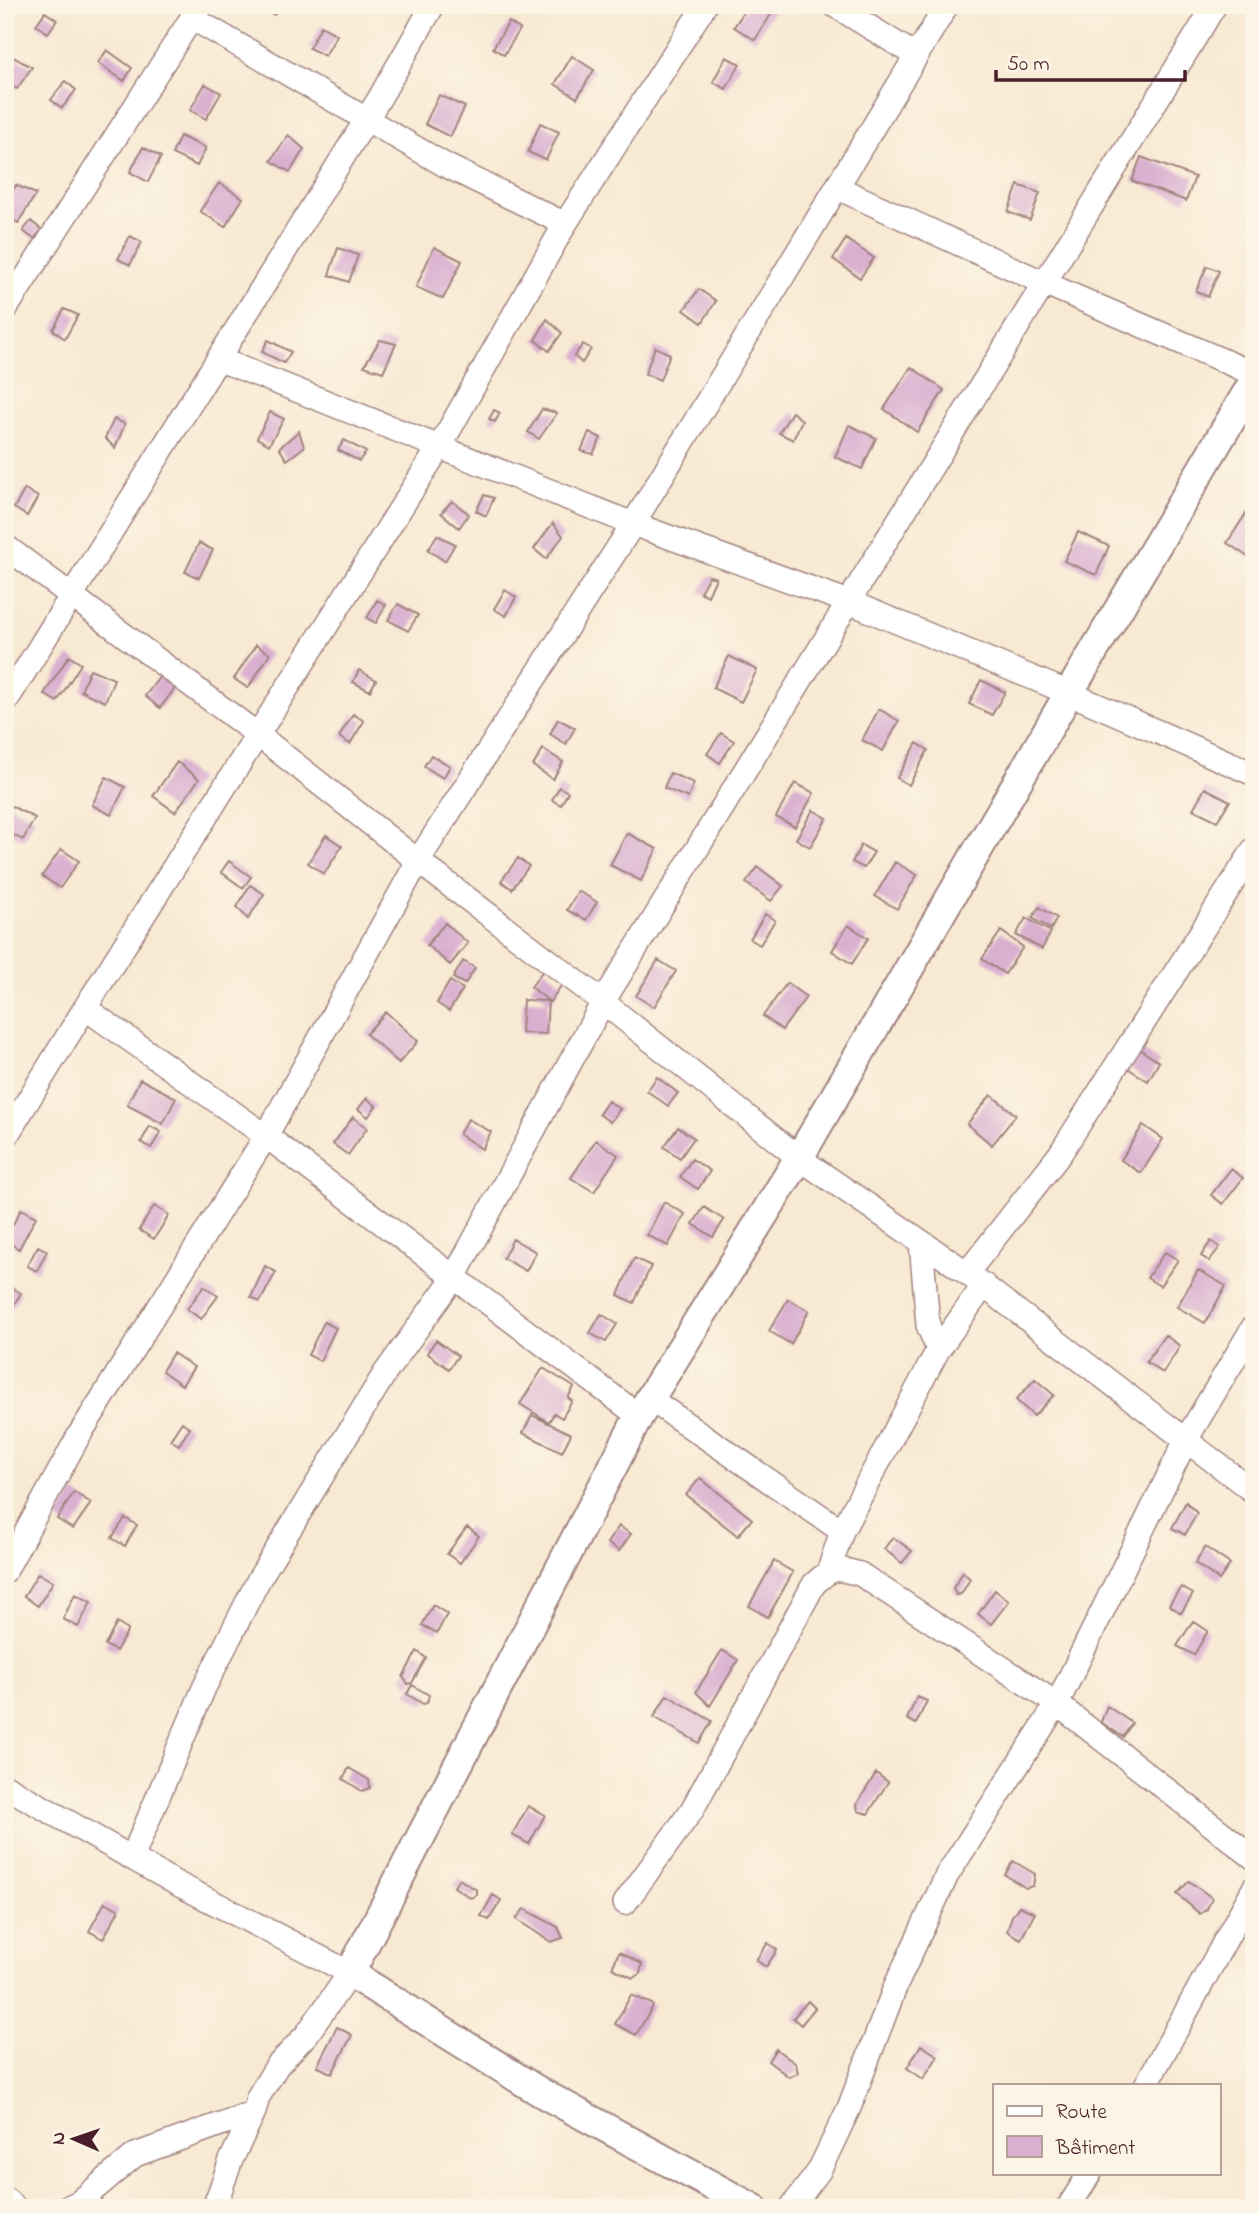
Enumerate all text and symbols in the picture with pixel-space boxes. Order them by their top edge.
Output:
scale bar [996,38,1186,82]
text: 50 m [1007,50,1050,80]
legend [993,2084,1220,2174]
text: Route [1056,2098,1108,2128]
north arrow [38,2104,108,2174]
text: N [46,2131,73,2145]
text: Bâtiment [1055,2134,1135,2164]

